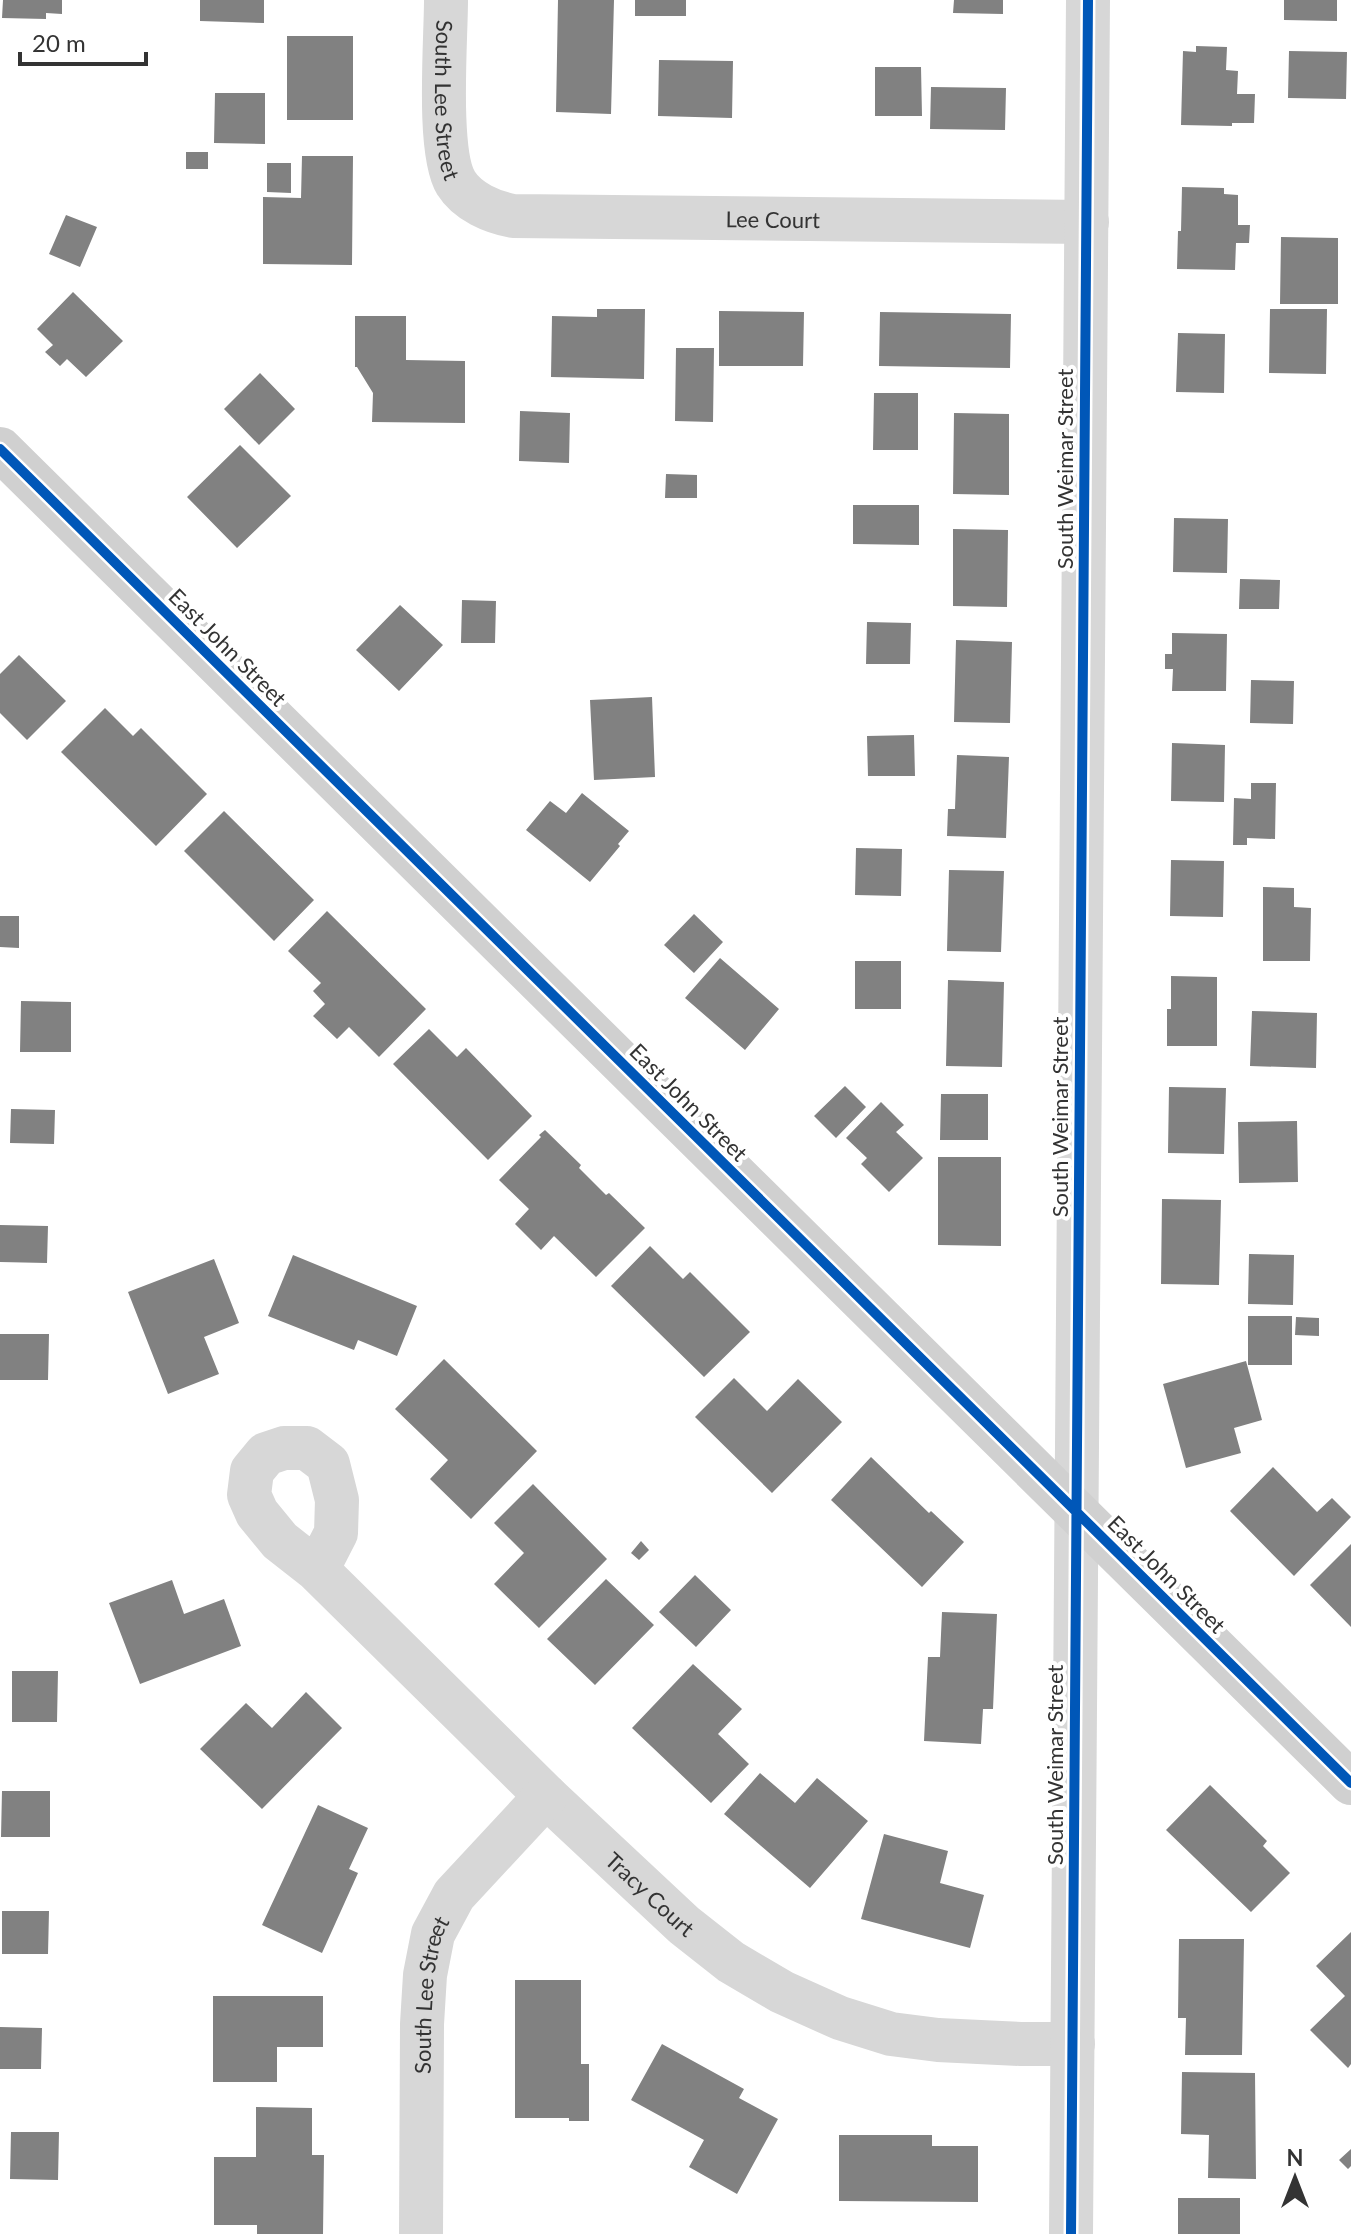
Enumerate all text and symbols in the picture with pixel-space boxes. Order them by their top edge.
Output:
scale bar [20,16,146,66]
street label: South Lee Street [430,20,466,184]
text: 20 m [32,28,86,57]
street label: Lee Court [725,205,820,233]
street label: South Weimar Street [1051,369,1078,569]
street label: East John Street [164,583,293,712]
street label: South Weimar Street [1046,1017,1073,1217]
street label: East John Street [625,1038,754,1167]
street label: East John Street [1103,1510,1232,1639]
street label: South Weimar Street [1041,1665,1068,1865]
street label: Tracy Court [601,1846,700,1942]
street label: South Lee Street [408,1911,454,2074]
north arrow [1255,2138,1335,2218]
text: N [1287,2144,1303,2171]

